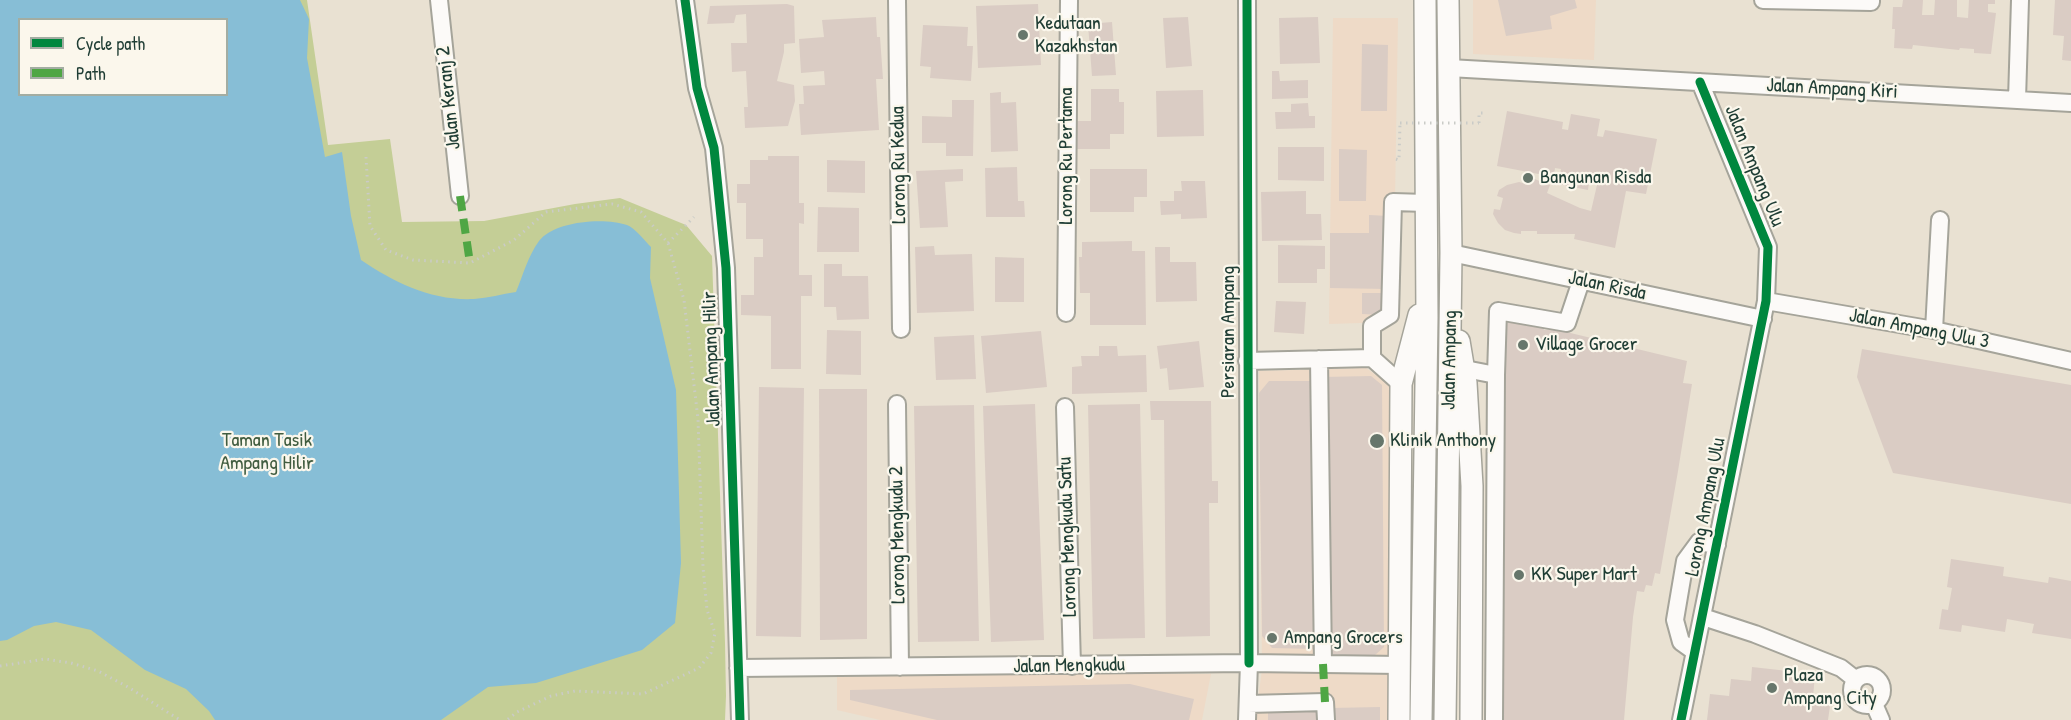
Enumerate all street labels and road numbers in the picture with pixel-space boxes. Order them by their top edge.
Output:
street label: Jalan Keranj 2 [432,45,466,151]
street label: Jalan Ampang Kiri [1766,74,1898,104]
street label: Lorong Ru Pertama [1055,88,1079,224]
street label: Jalan Ampang Ulu [1719,102,1789,230]
street label: Lorong Ru Kedua [886,106,912,224]
street label: Persiaran Ampang [1217,266,1241,398]
street label: Jalan Risda [1566,266,1648,306]
street label: Jalan Ampang Hilir [698,291,726,427]
street label: Jalan Ampang Ulu 3 [1847,304,1991,354]
street label: Jalan Ampang [1437,310,1463,410]
street label: Lorong Ampang Ulu [1681,436,1731,578]
street label: Lorong Mengkudu Satu [1053,457,1083,617]
street label: Lorong Mengkudu 2 [885,466,911,604]
street label: Jalan Mengkudu [1013,653,1125,679]

